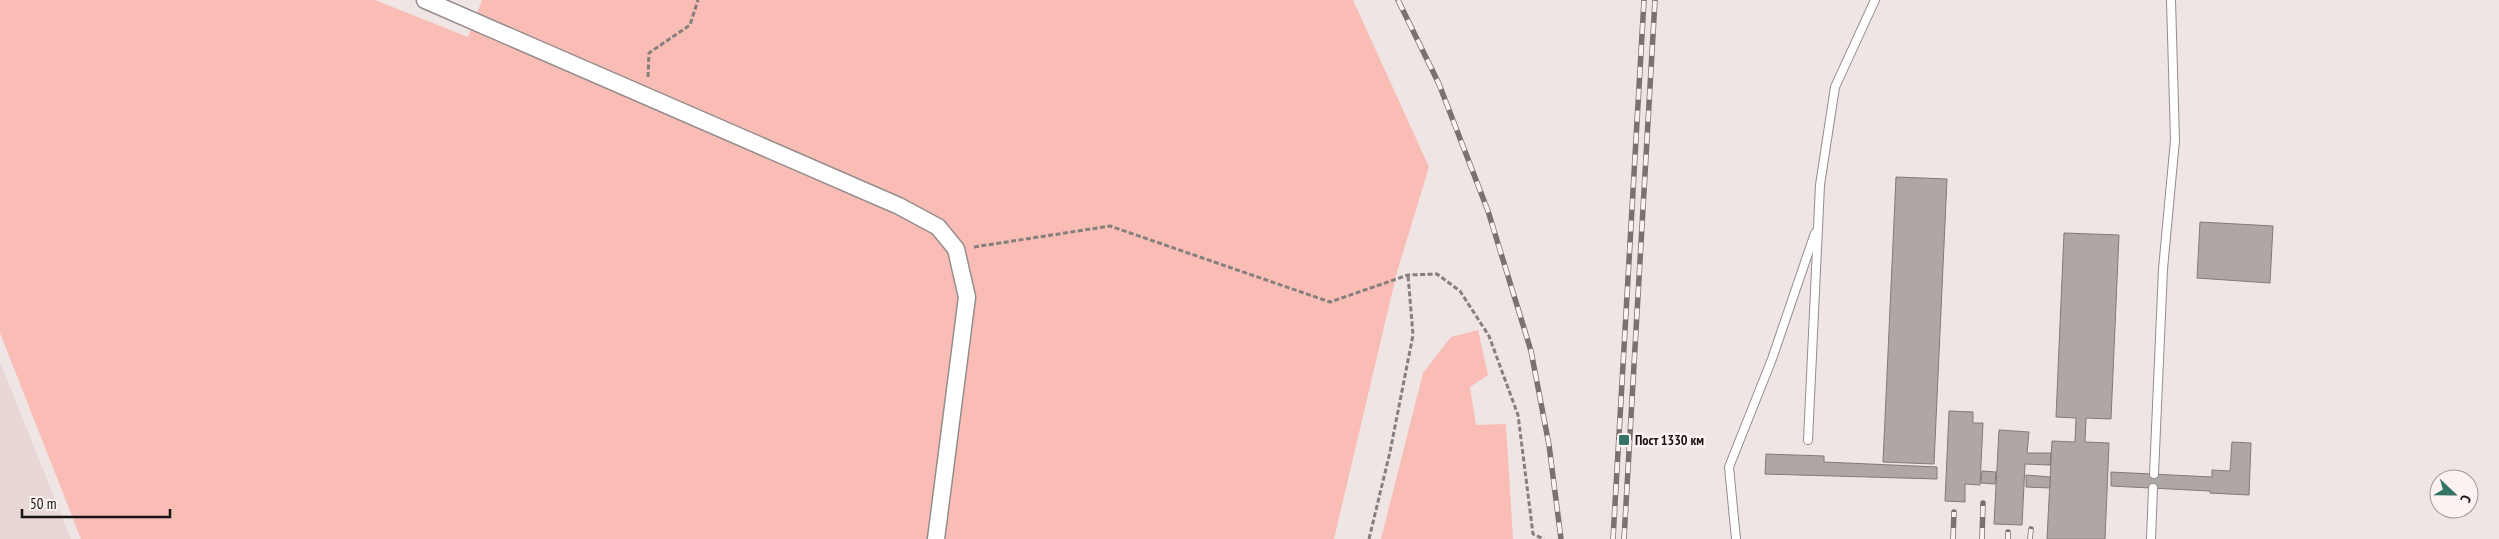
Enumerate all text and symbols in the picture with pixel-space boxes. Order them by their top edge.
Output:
place label: Пост 1330 км [1635,431,1704,449]
marker: Пост 1330 км [1617,433,1631,447]
north arrow [2429,469,2479,519]
scale bar [22,486,170,518]
text: С [2456,493,2476,506]
text: 50 m [30,494,56,513]

